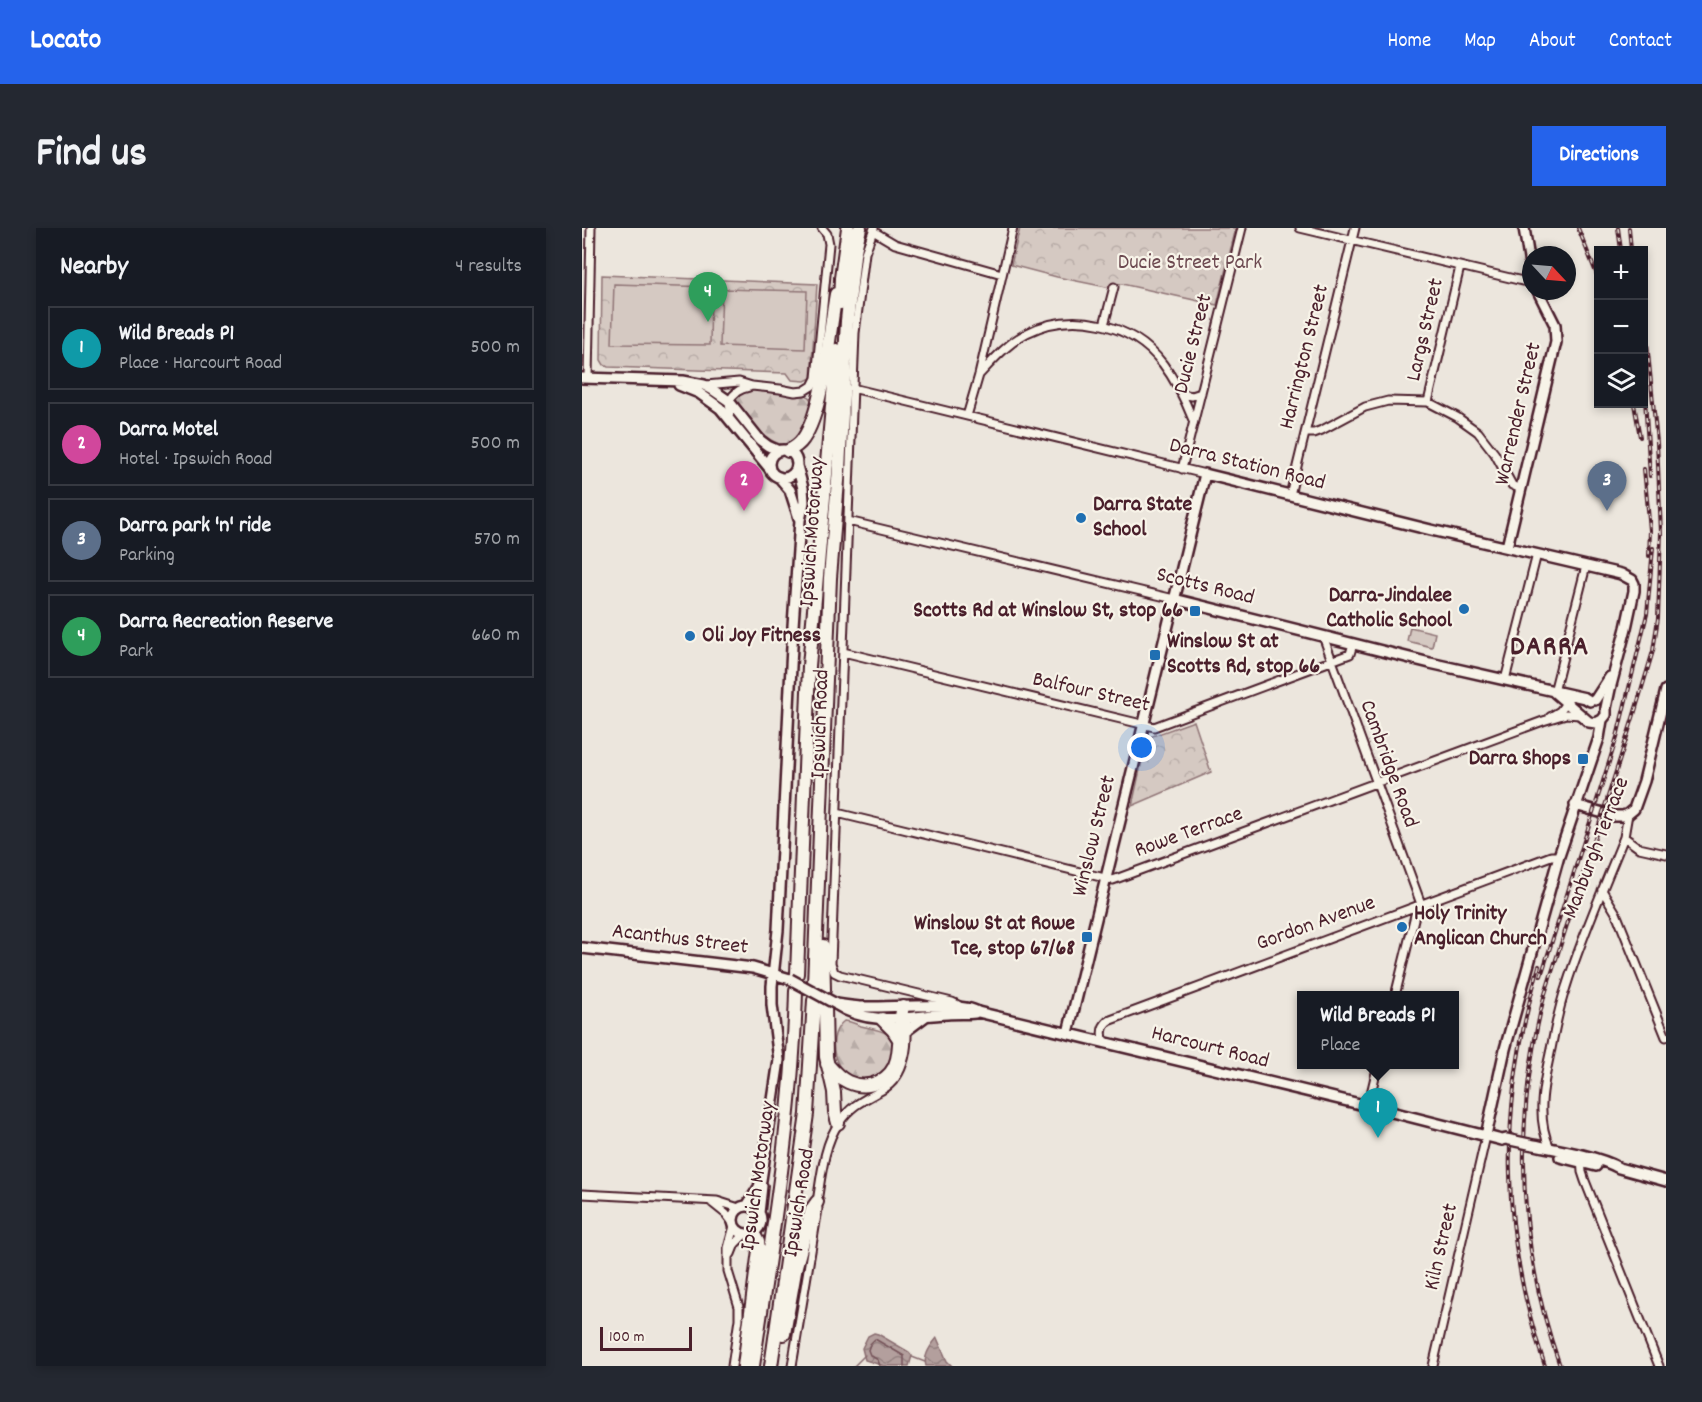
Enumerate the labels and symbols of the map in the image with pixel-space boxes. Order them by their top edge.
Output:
north arrow [1522,246,1576,300]
park label: Ducie Street Park [1118,248,1262,279]
pin: 4 [688,272,728,322]
street label: Largs Street [1399,275,1453,385]
street label: Harrington Street [1272,281,1338,433]
street label: Ducie Street [1167,291,1221,397]
street label: Warrender Street [1488,339,1550,489]
street label: Darra Station Road [1166,431,1328,499]
street label: Ipswich Motorway [792,455,834,608]
pin: 2 [724,462,764,511]
pin: 3 [1588,462,1626,511]
place label: Darra State School [1093,490,1193,546]
marker: Darra State School [1074,511,1088,525]
street label: Scotts Road [1153,560,1257,614]
place label: Darra-Jindalee Catholic School [1326,581,1453,637]
place label: Scotts Rd at Winslow St, stop 66 [913,596,1183,627]
marker: Darra-Jindalee Catholic School [1457,602,1471,616]
marker: Scotts Rd at Winslow St, stop 66 [1188,604,1202,618]
place label: Oli Joy Fitness [702,621,821,652]
place label: Winslow St at Scotts Rd, stop 66 [1167,627,1320,683]
marker: Oli Joy Fitness [683,629,697,643]
district label: DARRA [1510,629,1590,669]
marker: Winslow St at Scotts Rd, stop 66 [1148,648,1162,662]
street label: Balfour Street [1029,664,1153,722]
street label: Ipswich Road [804,669,838,779]
street label: Cambridge Road [1351,696,1425,832]
your location [1127,733,1156,762]
place label: Darra Shops [1469,744,1571,775]
marker: Darra Shops [1576,752,1590,766]
street label: Winslow Street [1065,772,1125,900]
street label: Manburgh Terrace [1556,773,1638,923]
street label: Rowe Terrace [1131,799,1247,867]
street label: Gordon Avenue [1252,888,1380,960]
place label: Holy Trinity Anglican Church [1414,899,1547,955]
place label: Winslow St at Rowe Tce, stop 67/68 [914,909,1075,965]
street label: Acanthus Street [610,916,750,964]
marker: Holy Trinity Anglican Church [1395,920,1409,934]
marker: Winslow St at Rowe Tce, stop 67/68 [1080,930,1094,944]
street label: Harcourt Road [1148,1018,1272,1078]
pin: 1 [1358,1088,1398,1138]
street label: Ipswich Motorway [733,1098,785,1253]
street label: Ipswich Road [776,1146,824,1260]
street label: Kiln Street [1417,1201,1467,1293]
scale bar [600,1324,692,1352]

